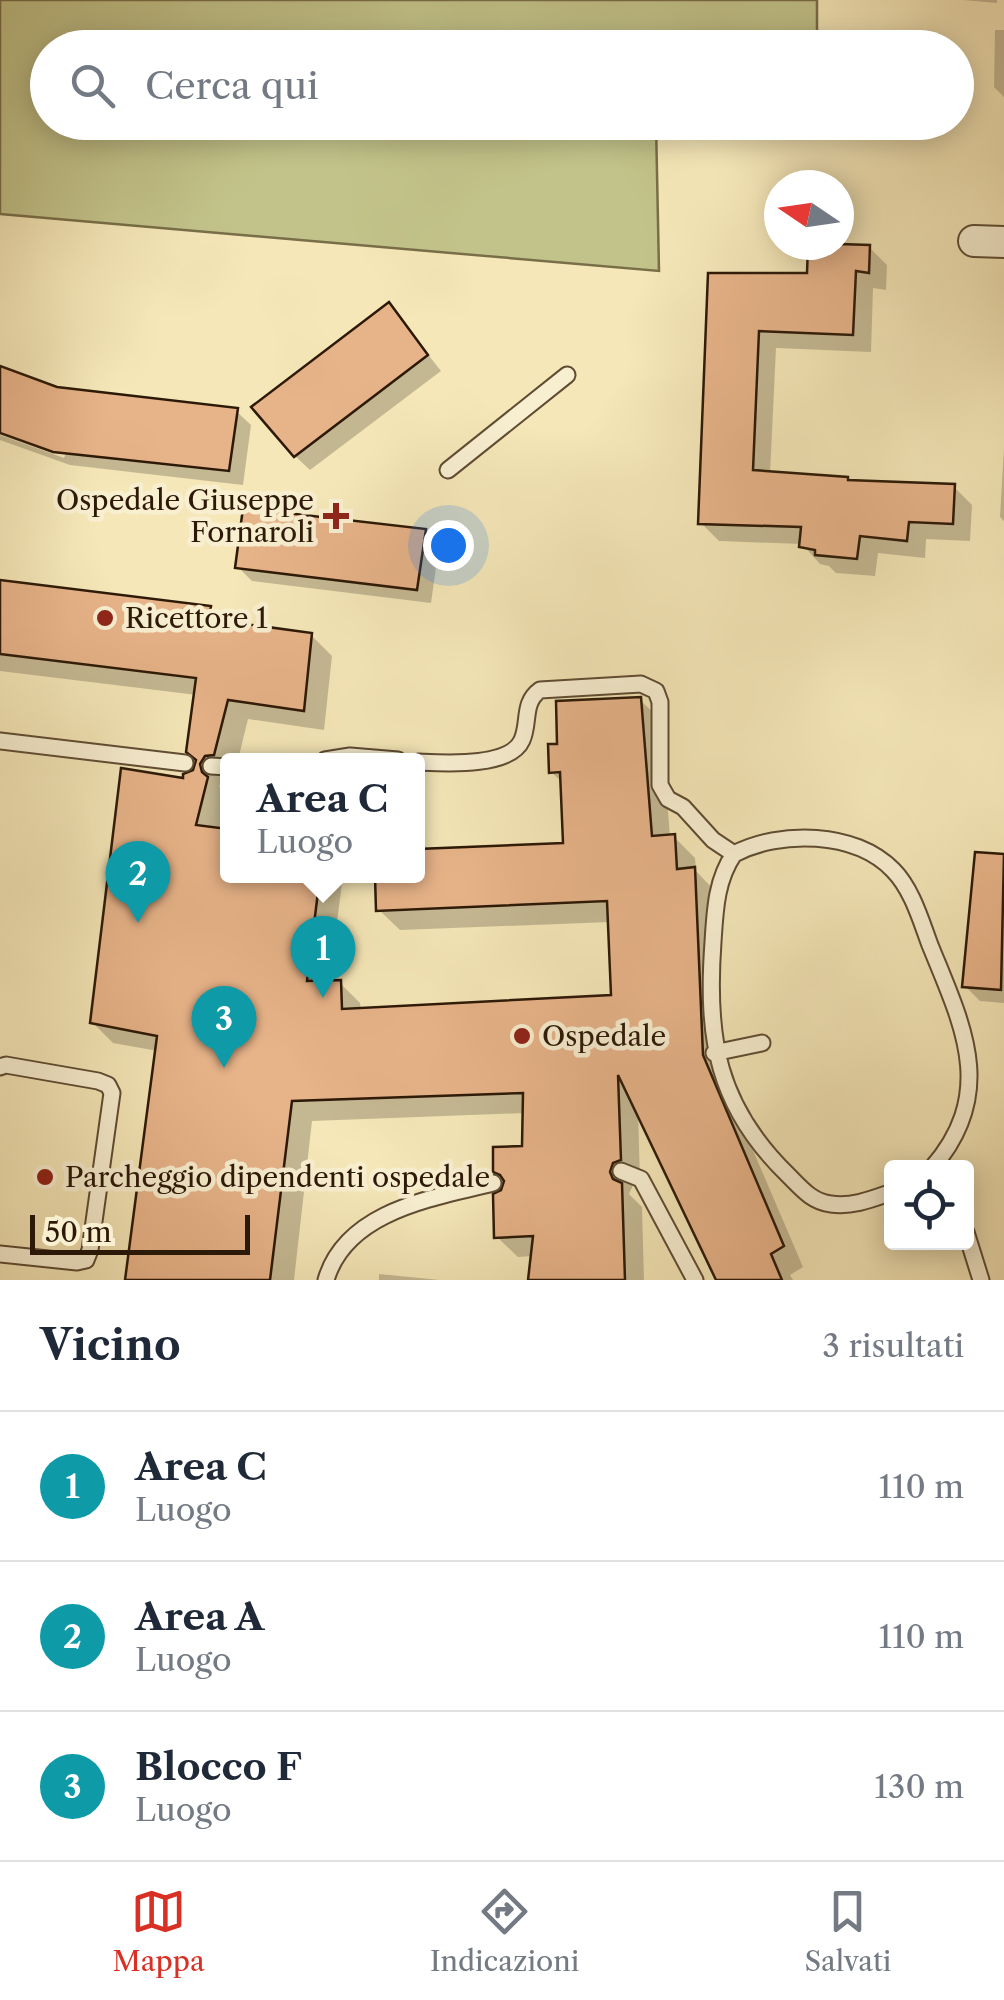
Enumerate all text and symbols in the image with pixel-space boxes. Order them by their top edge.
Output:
search box [30,30,974,140]
icon: search [65,58,120,113]
text: Cerca qui [145,62,319,109]
north arrow [764,170,854,260]
place label: Ospedale Giuseppe Fornaroli [56,483,314,549]
marker: Ospedale Giuseppe Fornaroli [323,503,349,529]
your location [423,520,474,571]
place label: Ricettore 1 [125,601,268,635]
marker: Ricettore 1 [94,607,116,629]
popup [220,753,425,883]
text: Area C [257,775,388,822]
text: Luogo [257,822,353,861]
pin: 2 [106,840,170,923]
pin: 1 [290,916,356,998]
pin: 3 [192,986,256,1068]
place label: Ospedale [542,1019,666,1053]
marker: Ospedale [511,1025,533,1047]
place label: Parcheggio dipendenti ospedale [65,1160,490,1194]
map controls [884,1160,974,1250]
button: locate [884,1160,974,1250]
marker: Parcheggio dipendenti ospedale [34,1166,56,1188]
scale bar [30,1210,250,1254]
text: 50 m [45,1215,112,1249]
text: Vicino [40,1319,181,1371]
text: 3 risultati [822,1326,964,1365]
text: Area C [135,1443,267,1490]
text: 1 [65,1467,80,1506]
text: 110 m [878,1467,964,1506]
text: Luogo [135,1490,232,1529]
text: Area A [135,1593,264,1640]
text: 2 [63,1617,82,1656]
text: 110 m [878,1617,964,1656]
text: Luogo [135,1640,232,1679]
text: Blocco F [135,1743,302,1790]
text: 3 [63,1767,82,1806]
text: 130 m [874,1767,964,1806]
text: Luogo [135,1790,232,1829]
tab: Mappa [113,1884,205,1978]
tab: Indicazioni [430,1884,579,1978]
tab: Salvati [804,1884,891,1978]

